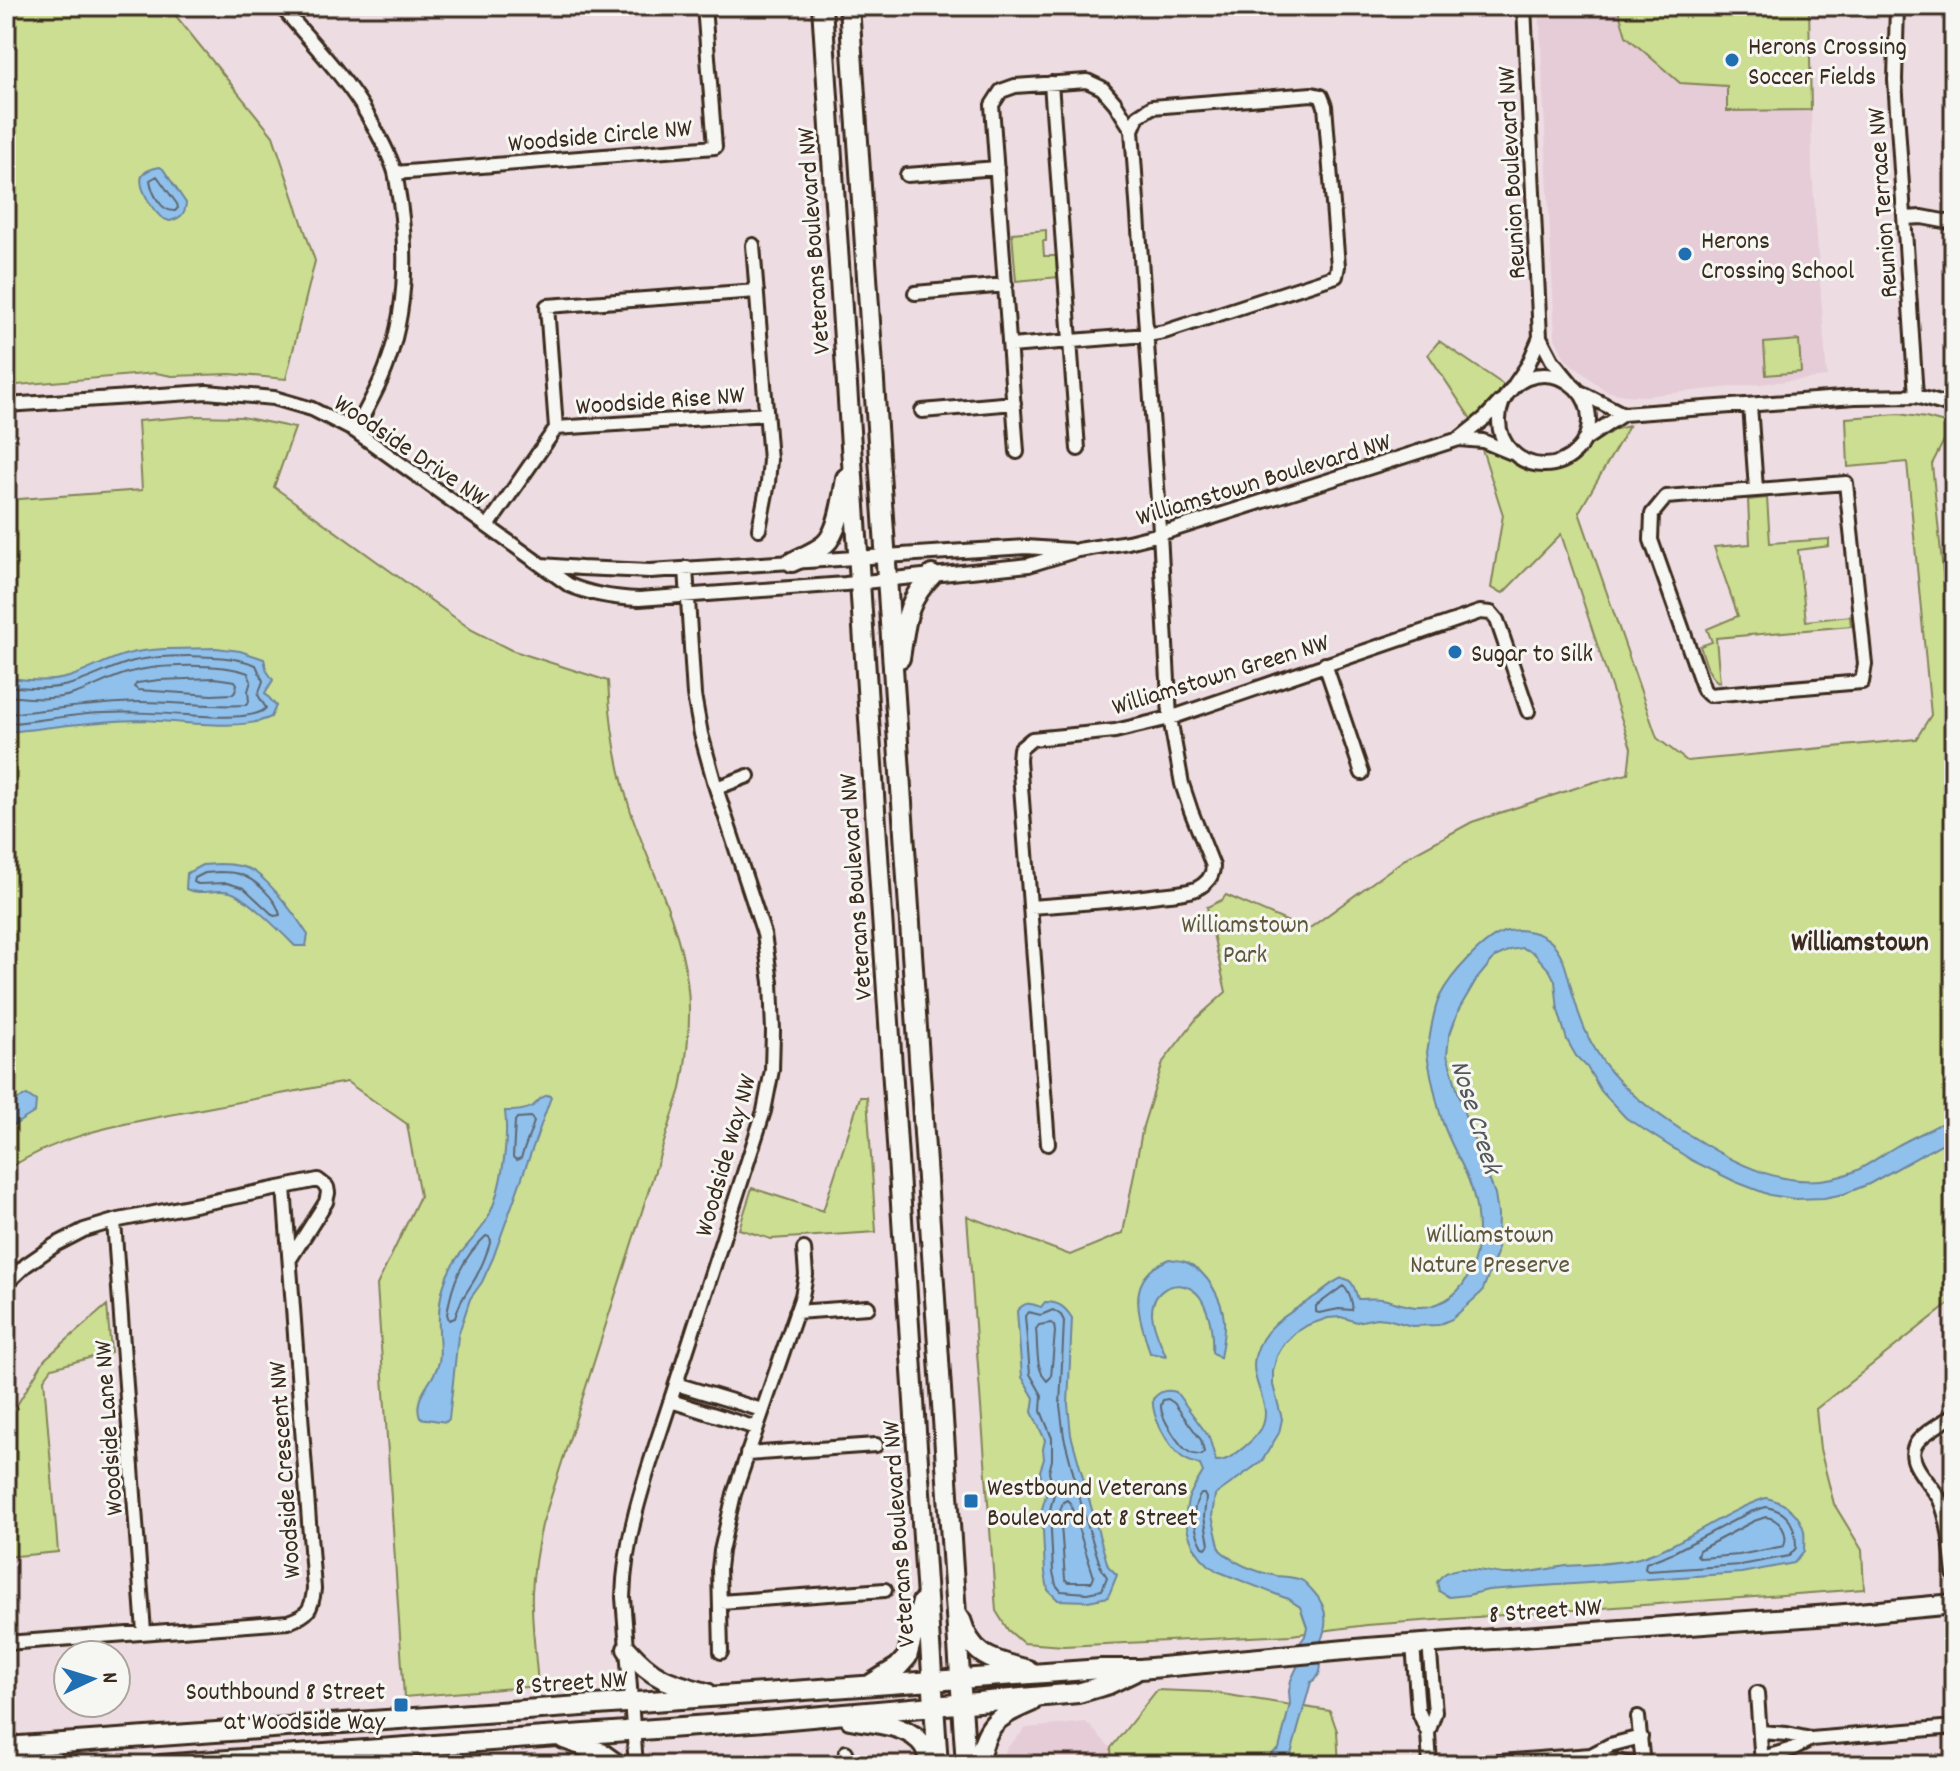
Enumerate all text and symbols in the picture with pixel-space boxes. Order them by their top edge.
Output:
place label: Herons Crossing Soccer Fields [1748,30,1907,97]
marker: Herons Crossing Soccer Fields [1723,51,1741,69]
street label: Reunion Boulevard NW [1489,65,1538,280]
street label: Reunion Terrace NW [1859,106,1910,299]
street label: Woodside Circle NW [507,111,694,164]
street label: Veterans Boulevard NW [789,126,842,355]
place label: Herons Crossing School [1701,224,1854,291]
marker: Herons Crossing School [1676,245,1694,263]
street label: Woodside Rise NW [575,378,746,427]
street label: Woodside Drive NW [325,386,495,517]
street label: Williamstown Boulevard NW [1132,425,1396,538]
street label: Williamstown Green NW [1108,626,1334,727]
place label: Sugar to Silk [1471,637,1593,674]
marker: Sugar to Silk [1446,643,1464,661]
street label: Veterans Boulevard NW [831,772,884,1001]
park label: Williamstown Park [1181,908,1309,975]
district label: Williamstown [1791,925,1929,965]
water label: Nose Creek [1437,1056,1510,1182]
street label: Woodside Way NW [687,1071,768,1241]
park label: Williamstown Nature Preserve [1410,1218,1570,1285]
street label: Woodside Lane NW [86,1339,135,1517]
street label: Woodside Crescent NW [260,1360,313,1580]
street label: Veterans Boulevard NW [874,1419,927,1648]
place label: Westbound Veterans Boulevard at 8 Street [987,1471,1198,1538]
marker: Westbound Veterans Boulevard at 8 Street [962,1492,980,1510]
street label: 8 Street NW [1487,1590,1603,1635]
north arrow [52,1639,132,1719]
street label: 8 Street NW [513,1662,629,1707]
text: N [93,1671,124,1684]
place label: Southbound 8 Street at Woodside Way [186,1675,385,1742]
marker: Southbound 8 Street at Woodside Way [392,1696,410,1714]

